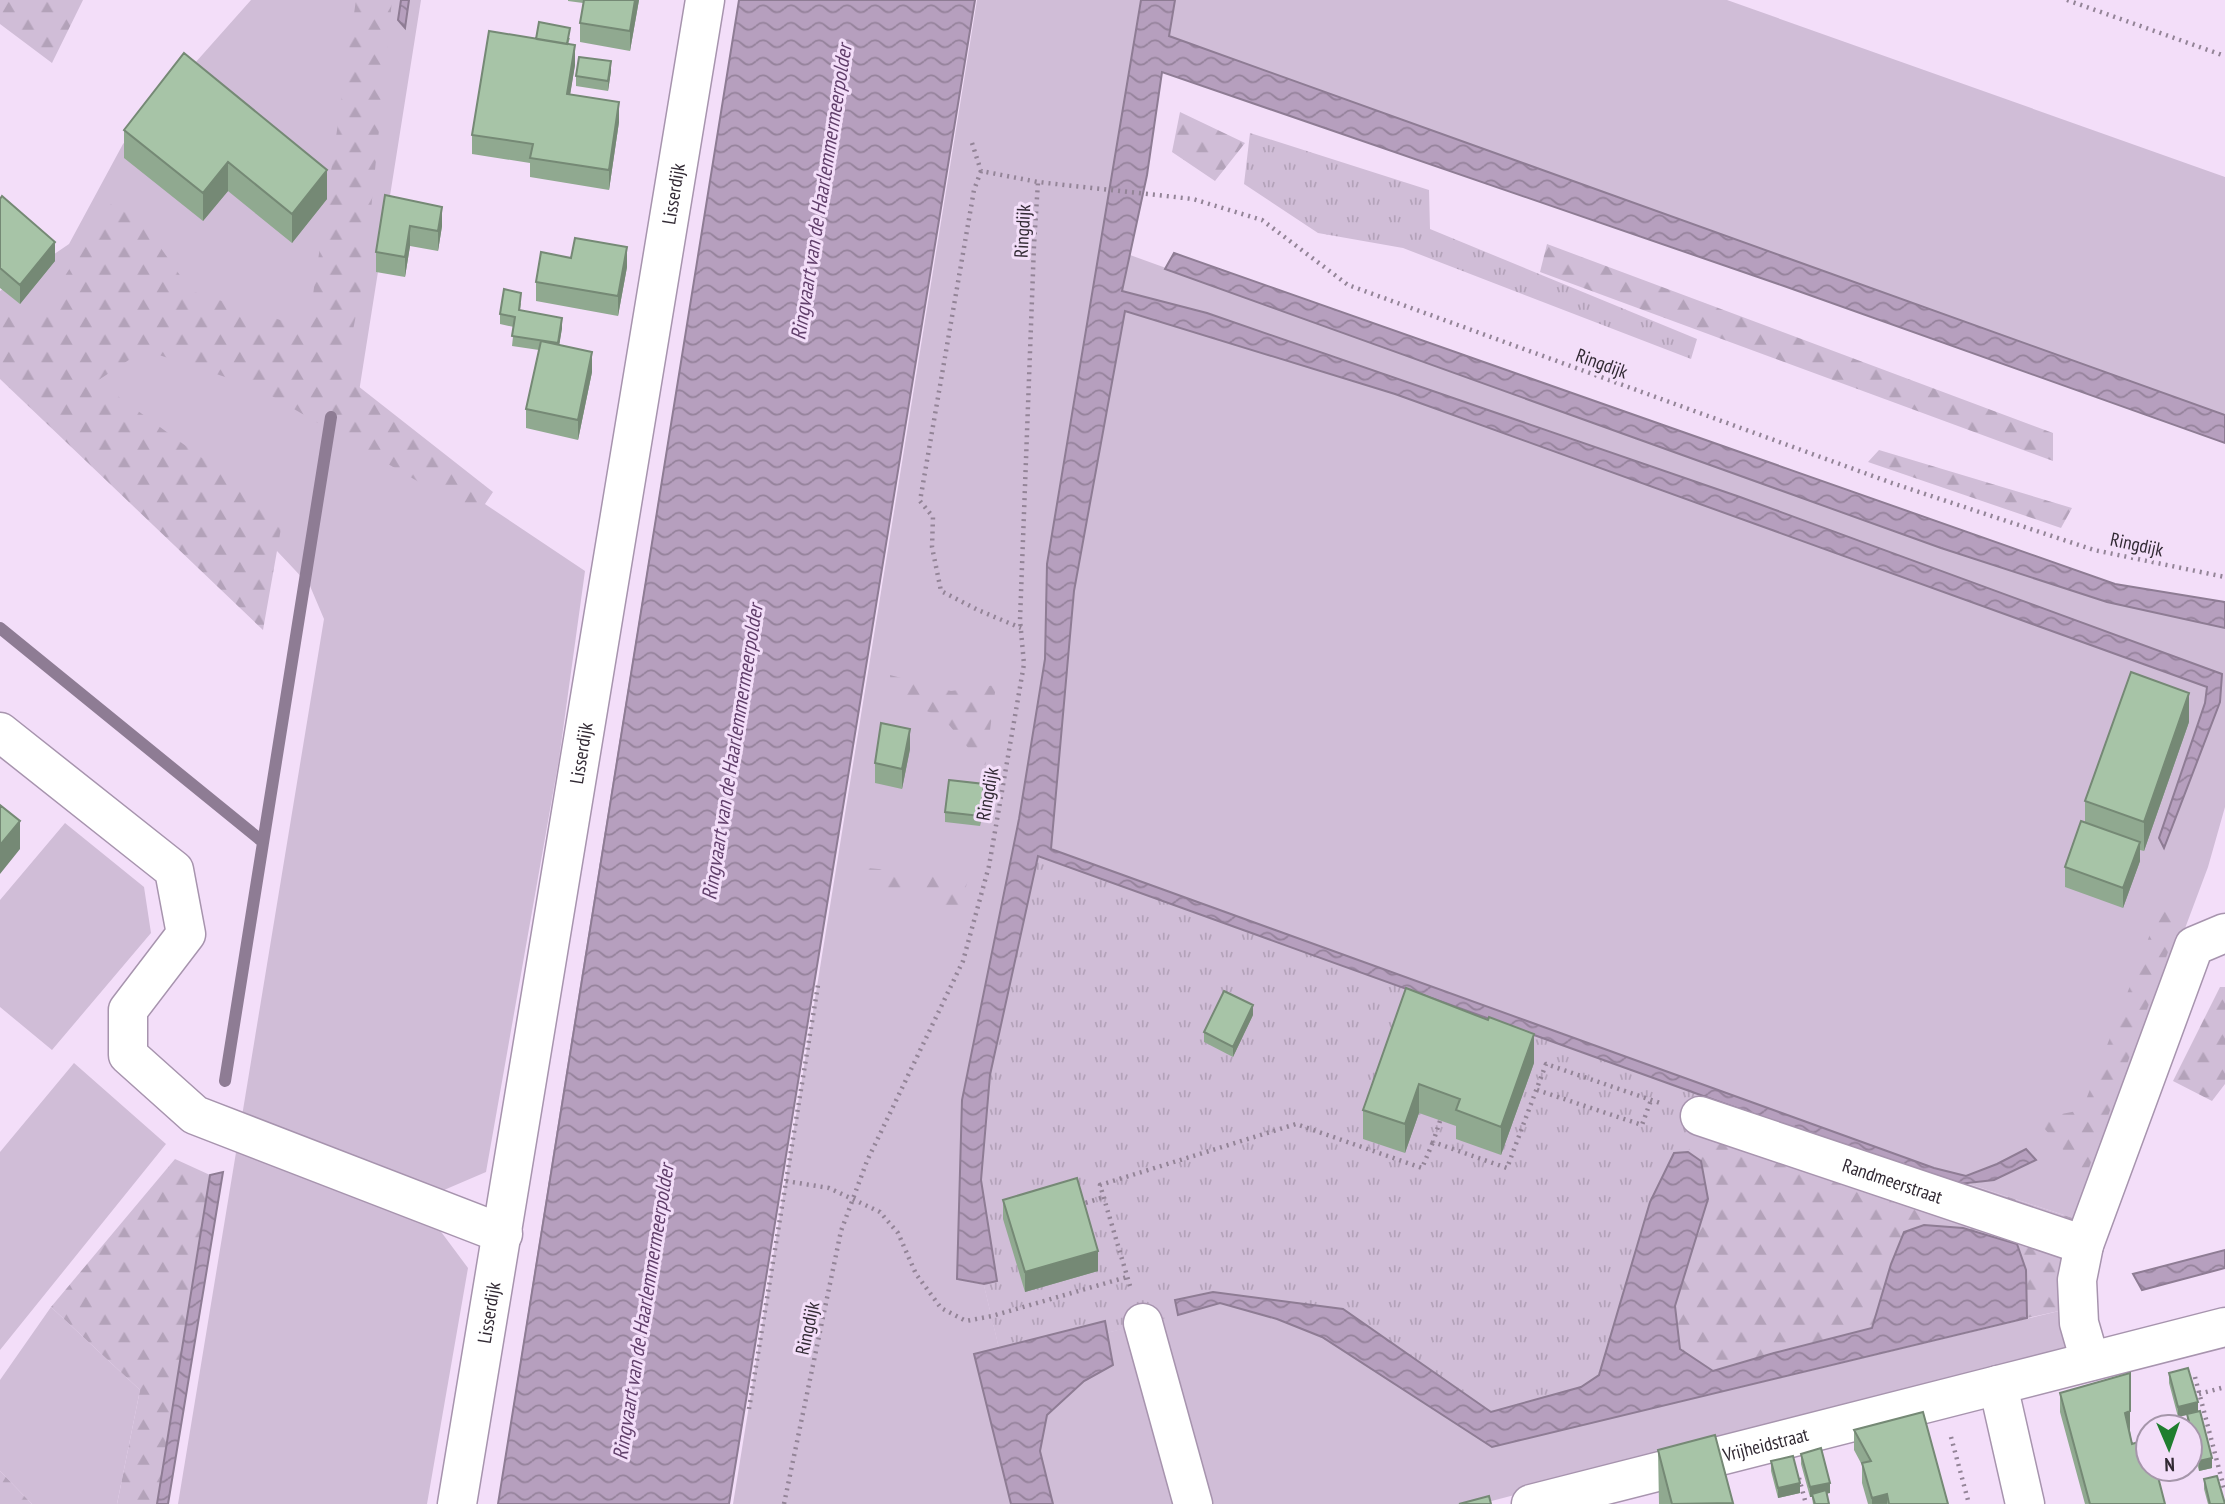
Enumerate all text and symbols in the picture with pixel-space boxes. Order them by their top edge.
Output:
water label: Ringvaart van de Haarlemmermeerpolder [784,39,858,342]
street label: Lisserdijk [656,161,690,226]
street label: Ringdijk [1009,203,1035,258]
street label: Ringdijk [1573,343,1632,384]
street label: Ringdijk [2108,527,2166,561]
water label: Ringvaart van de Haarlemmermeerpolder [695,599,769,902]
street label: Lisserdijk [564,720,598,786]
street label: Ringdijk [971,765,1004,822]
street label: Randmeerstraat [1839,1153,1946,1209]
water label: Ringvaart van de Haarlemmermeerpolder [606,1159,680,1462]
street label: Lisserdijk [472,1280,506,1345]
street label: Ringdijk [790,1299,824,1357]
north arrow [2134,1413,2204,1483]
street label: Vrijheidstraat [1719,1422,1812,1467]
text: N [2164,1453,2175,1477]

